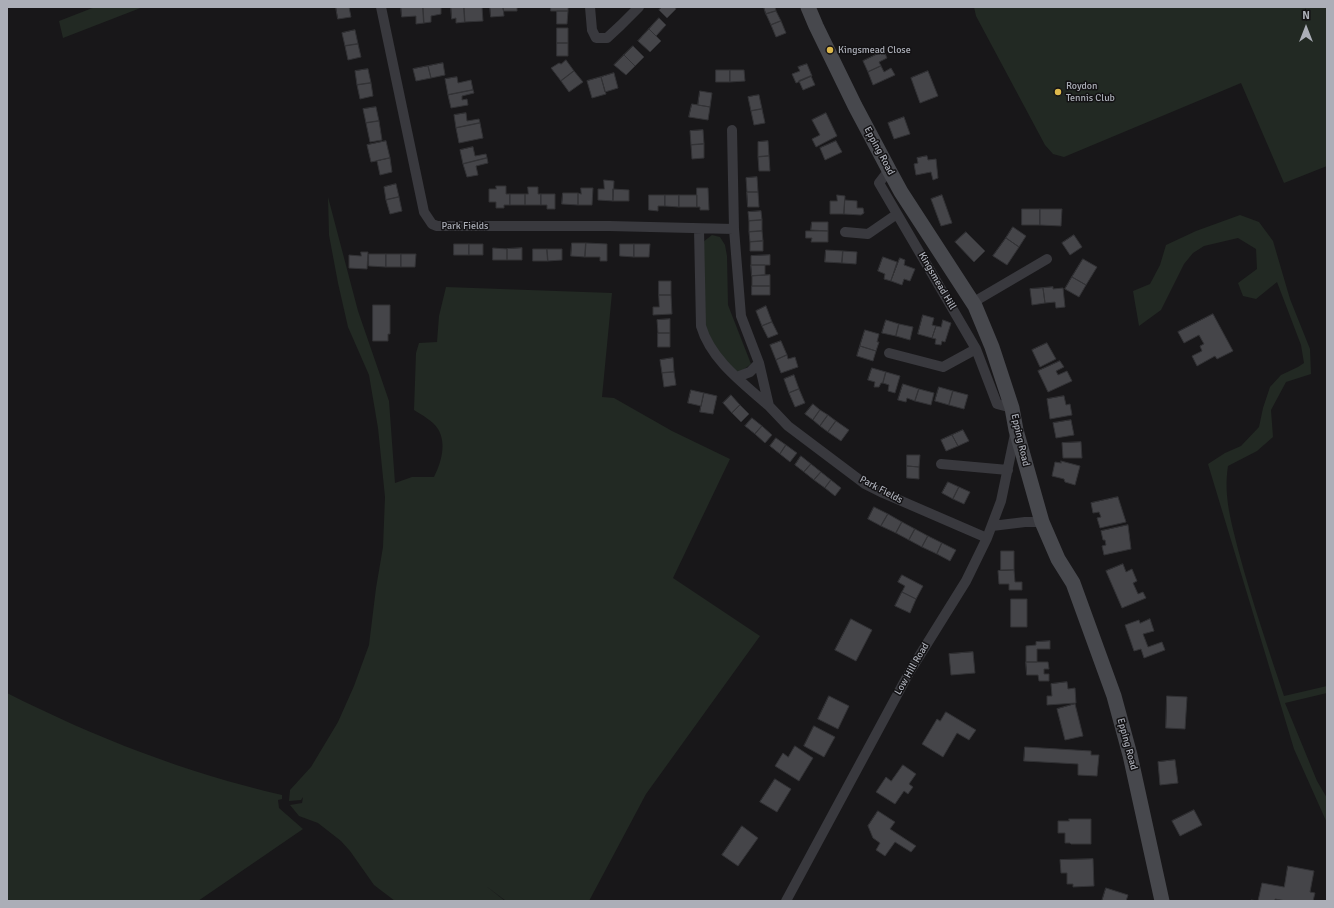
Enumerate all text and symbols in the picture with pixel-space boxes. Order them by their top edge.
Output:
north arrow [1286,8,1326,48]
text: N [1302,9,1310,22]
place label: Kingsmead Close [838,44,911,56]
marker: Kingsmead Close [825,45,835,55]
place label: Roydon Tennis Club [1066,80,1115,104]
marker: Roydon Tennis Club [1053,87,1063,97]
street label: Epping Road [861,125,897,177]
street label: Park Fields [442,220,488,232]
street label: Kingsmead Hill [916,250,958,312]
street label: Epping Road [1008,413,1032,467]
street label: Park Fields [857,474,905,506]
street label: Low Hill Road [892,641,932,697]
street label: Epping Road [1114,717,1140,771]

